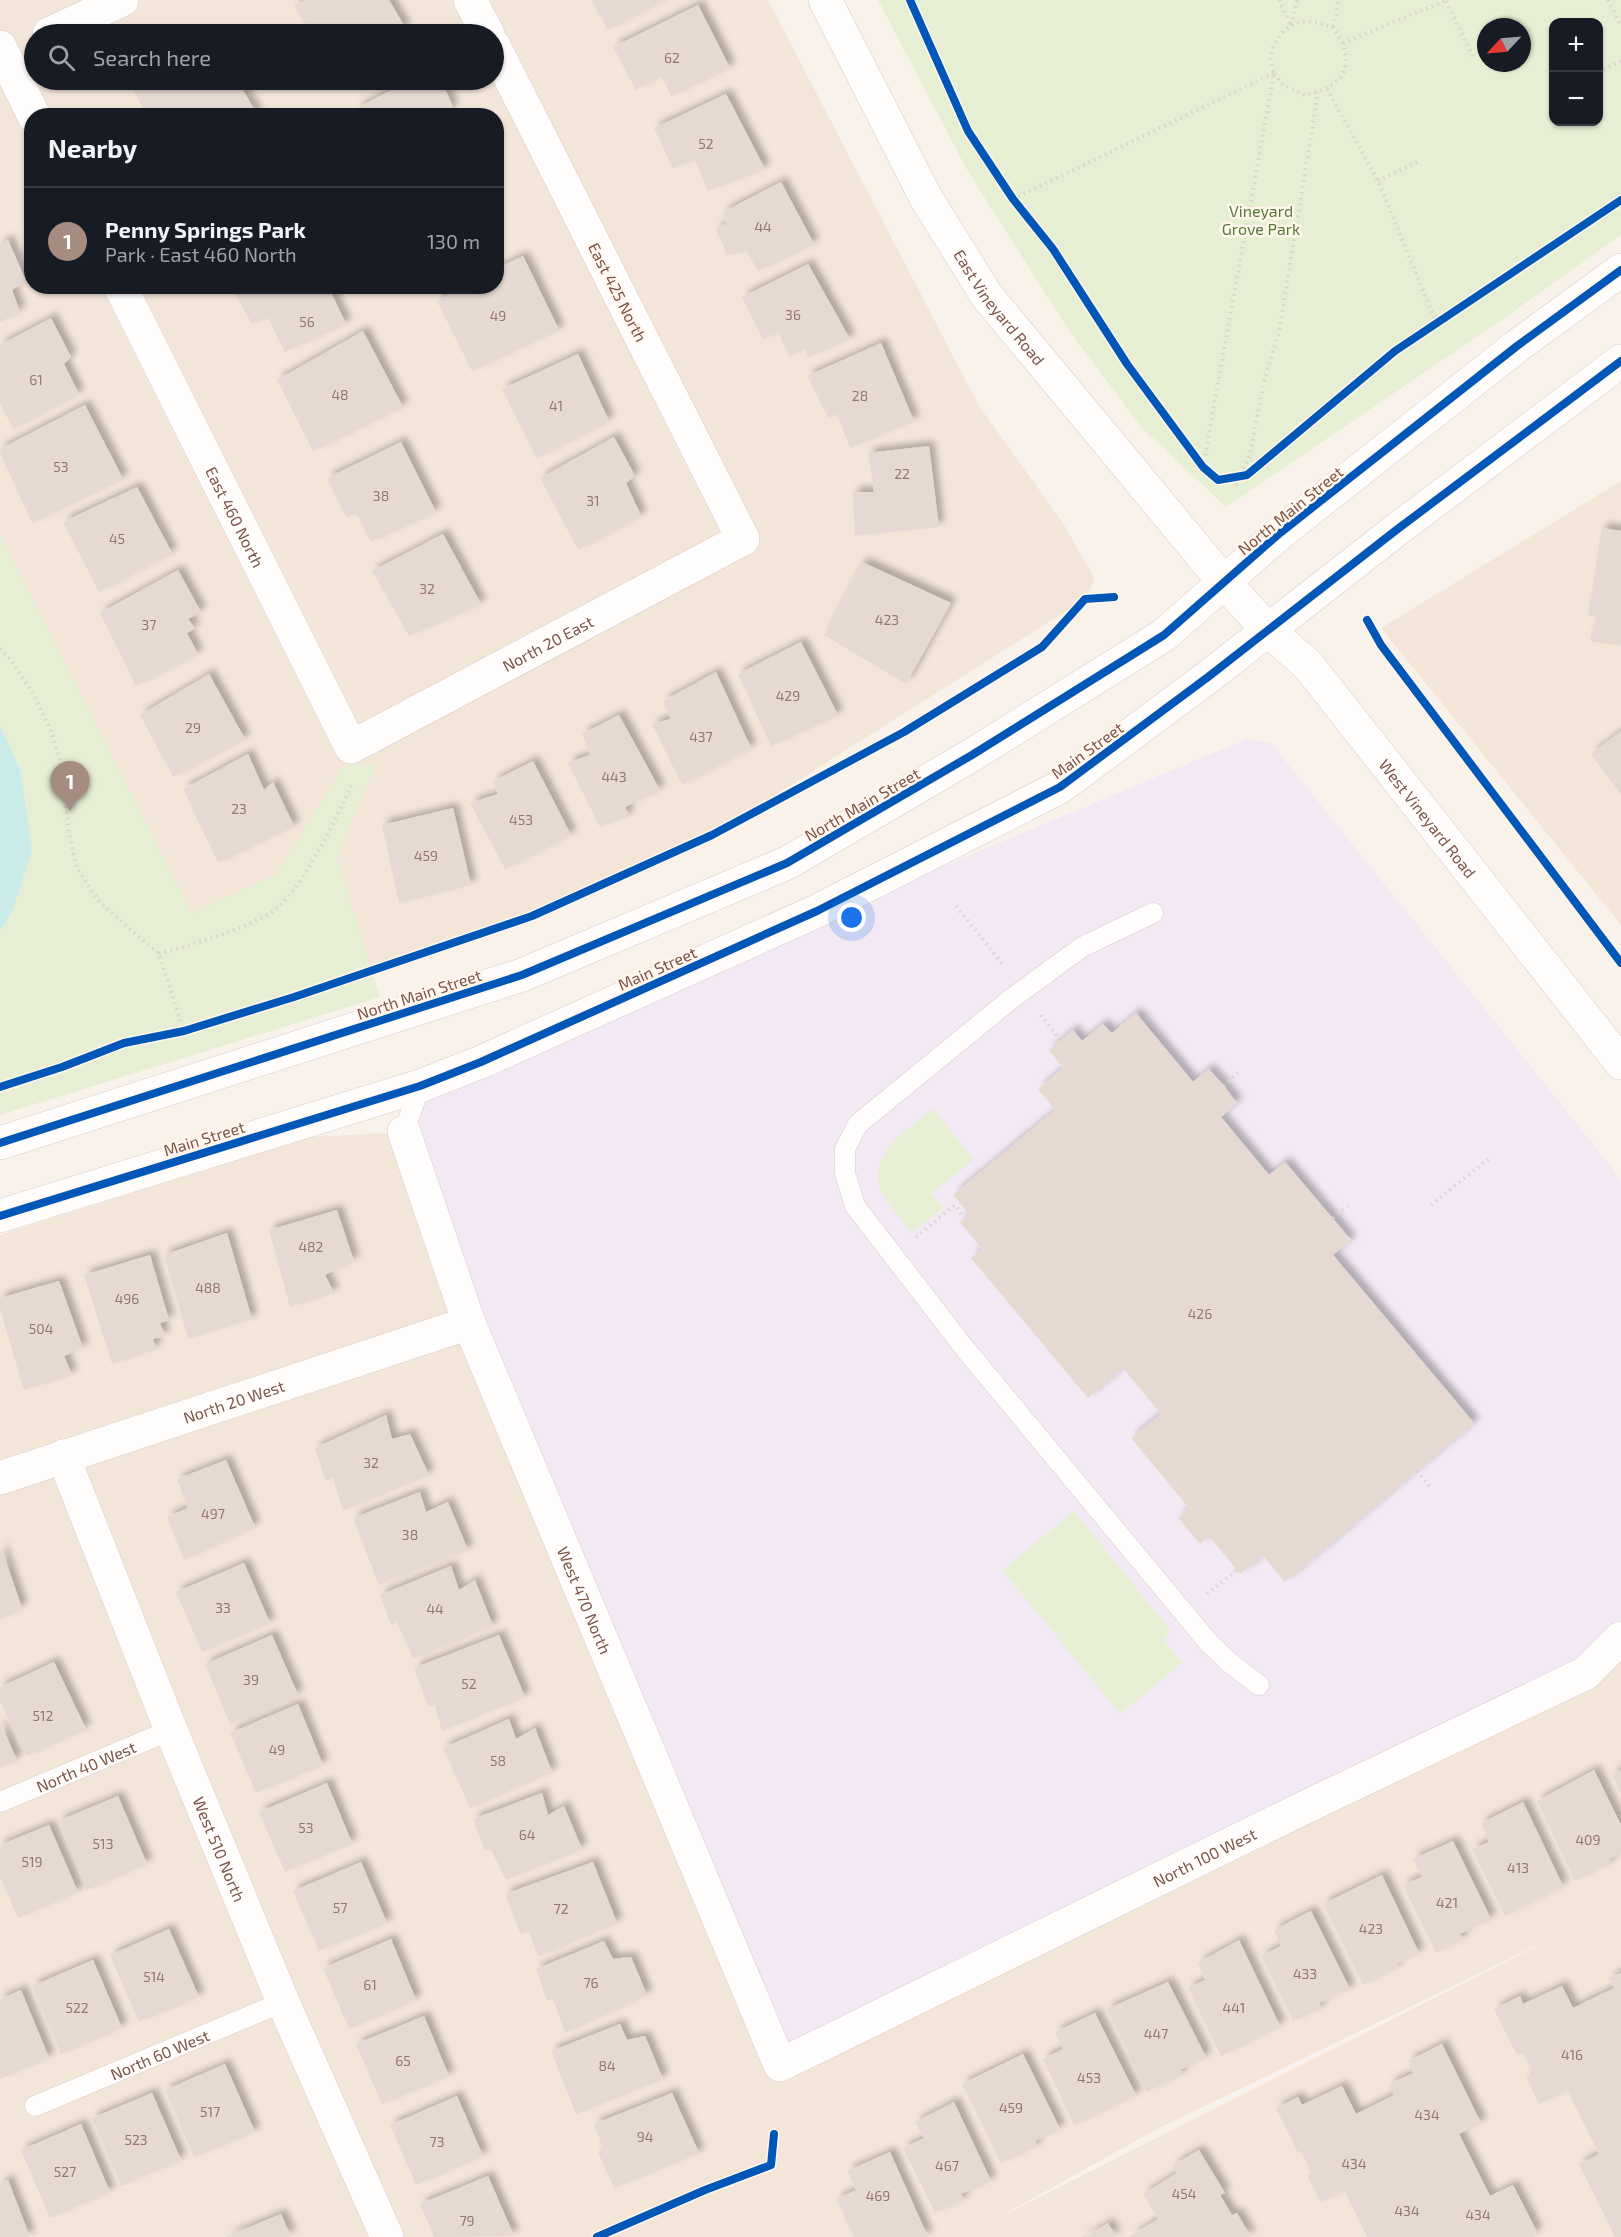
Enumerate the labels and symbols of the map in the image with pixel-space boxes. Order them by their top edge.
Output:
north arrow [1477,18,1531,72]
house number: 62 [664,49,680,66]
house number: 52 [698,135,714,152]
park label: Vineyard Grove Park [1222,201,1300,238]
house number: 44 [754,218,772,235]
street label: East 425 North [585,239,651,345]
street label: East Vineyard Road [951,245,1049,368]
house number: 36 [785,306,801,323]
house number: 49 [490,307,506,324]
house number: 56 [299,313,315,330]
house number: 61 [29,371,43,388]
house number: 48 [331,386,349,403]
house number: 28 [852,387,868,404]
house number: 41 [549,397,563,414]
house number: 53 [53,458,69,475]
street label: North Main Street [1234,462,1346,558]
street label: East 460 North [202,463,269,570]
house number: 22 [894,465,910,482]
house number: 38 [373,487,389,504]
house number: 31 [586,492,600,509]
house number: 45 [109,530,125,547]
house number: 32 [419,580,435,597]
street label: North 20 East [499,611,596,675]
house number: 423 [875,611,899,628]
house number: 37 [142,616,156,633]
house number: 429 [776,687,800,704]
street label: Main Street [1047,718,1127,782]
house number: 29 [185,719,201,736]
house number: 437 [689,728,713,745]
street label: West Vineyard Road [1376,755,1481,881]
pin: 1 [50,762,90,811]
street label: North Main Street [801,763,923,845]
house number: 443 [601,768,627,785]
house number: 23 [231,800,247,817]
house number: 453 [509,811,533,828]
house number: 459 [414,847,438,864]
your location [837,903,866,932]
street label: Main Street [615,942,699,994]
street label: North Main Street [354,965,484,1023]
street label: Main Street [161,1117,247,1159]
house number: 482 [299,1238,324,1255]
house number: 488 [195,1279,221,1296]
house number: 496 [115,1290,139,1307]
house number: 426 [1188,1305,1212,1322]
house number: 504 [29,1320,53,1337]
street label: North 20 West [180,1375,287,1426]
house number: 32 [363,1454,379,1471]
house number: 497 [201,1505,225,1522]
house number: 38 [402,1526,418,1543]
street label: West 470 North [554,1543,616,1657]
house number: 33 [215,1599,231,1616]
house number: 44 [426,1600,444,1617]
house number: 39 [243,1671,259,1688]
house number: 52 [461,1675,477,1692]
house number: 512 [33,1707,54,1724]
street label: North 40 West [33,1737,138,1795]
house number: 49 [269,1741,285,1758]
house number: 58 [490,1752,506,1769]
street label: West 510 North [190,1794,250,1904]
house number: 53 [298,1819,314,1836]
street label: North 100 West [1150,1823,1259,1890]
house number: 64 [519,1826,535,1843]
house number: 409 [1575,1831,1601,1848]
house number: 513 [93,1835,113,1852]
house number: 519 [21,1853,43,1870]
house number: 413 [1507,1859,1529,1876]
house number: 421 [1436,1894,1458,1911]
house number: 57 [333,1899,347,1916]
house number: 72 [553,1900,569,1917]
house number: 423 [1359,1920,1383,1937]
house number: 433 [1293,1965,1317,1982]
house number: 514 [143,1968,165,1985]
house number: 76 [583,1974,599,1991]
house number: 61 [363,1976,377,1993]
house number: 522 [65,1999,89,2016]
house number: 441 [1223,1999,1245,2016]
street label: North 60 West [107,2025,212,2083]
house number: 447 [1144,2025,1168,2042]
house number: 416 [1561,2046,1583,2063]
house number: 65 [395,2052,411,2069]
house number: 84 [598,2057,616,2074]
house number: 453 [1077,2069,1101,2086]
house number: 459 [999,2099,1023,2116]
house number: 517 [200,2103,220,2120]
house number: 434 [1414,2106,1440,2123]
house number: 94 [637,2128,653,2145]
house number: 523 [124,2131,148,2148]
house number: 73 [430,2133,444,2150]
house number: 434 [1341,2155,1367,2172]
house number: 467 [935,2157,959,2174]
house number: 527 [54,2163,76,2180]
house number: 454 [1172,2185,1196,2202]
house number: 469 [866,2187,890,2204]
house number: 434 [1394,2202,1420,2219]
house number: 434 [1465,2206,1491,2223]
house number: 79 [459,2212,475,2229]

